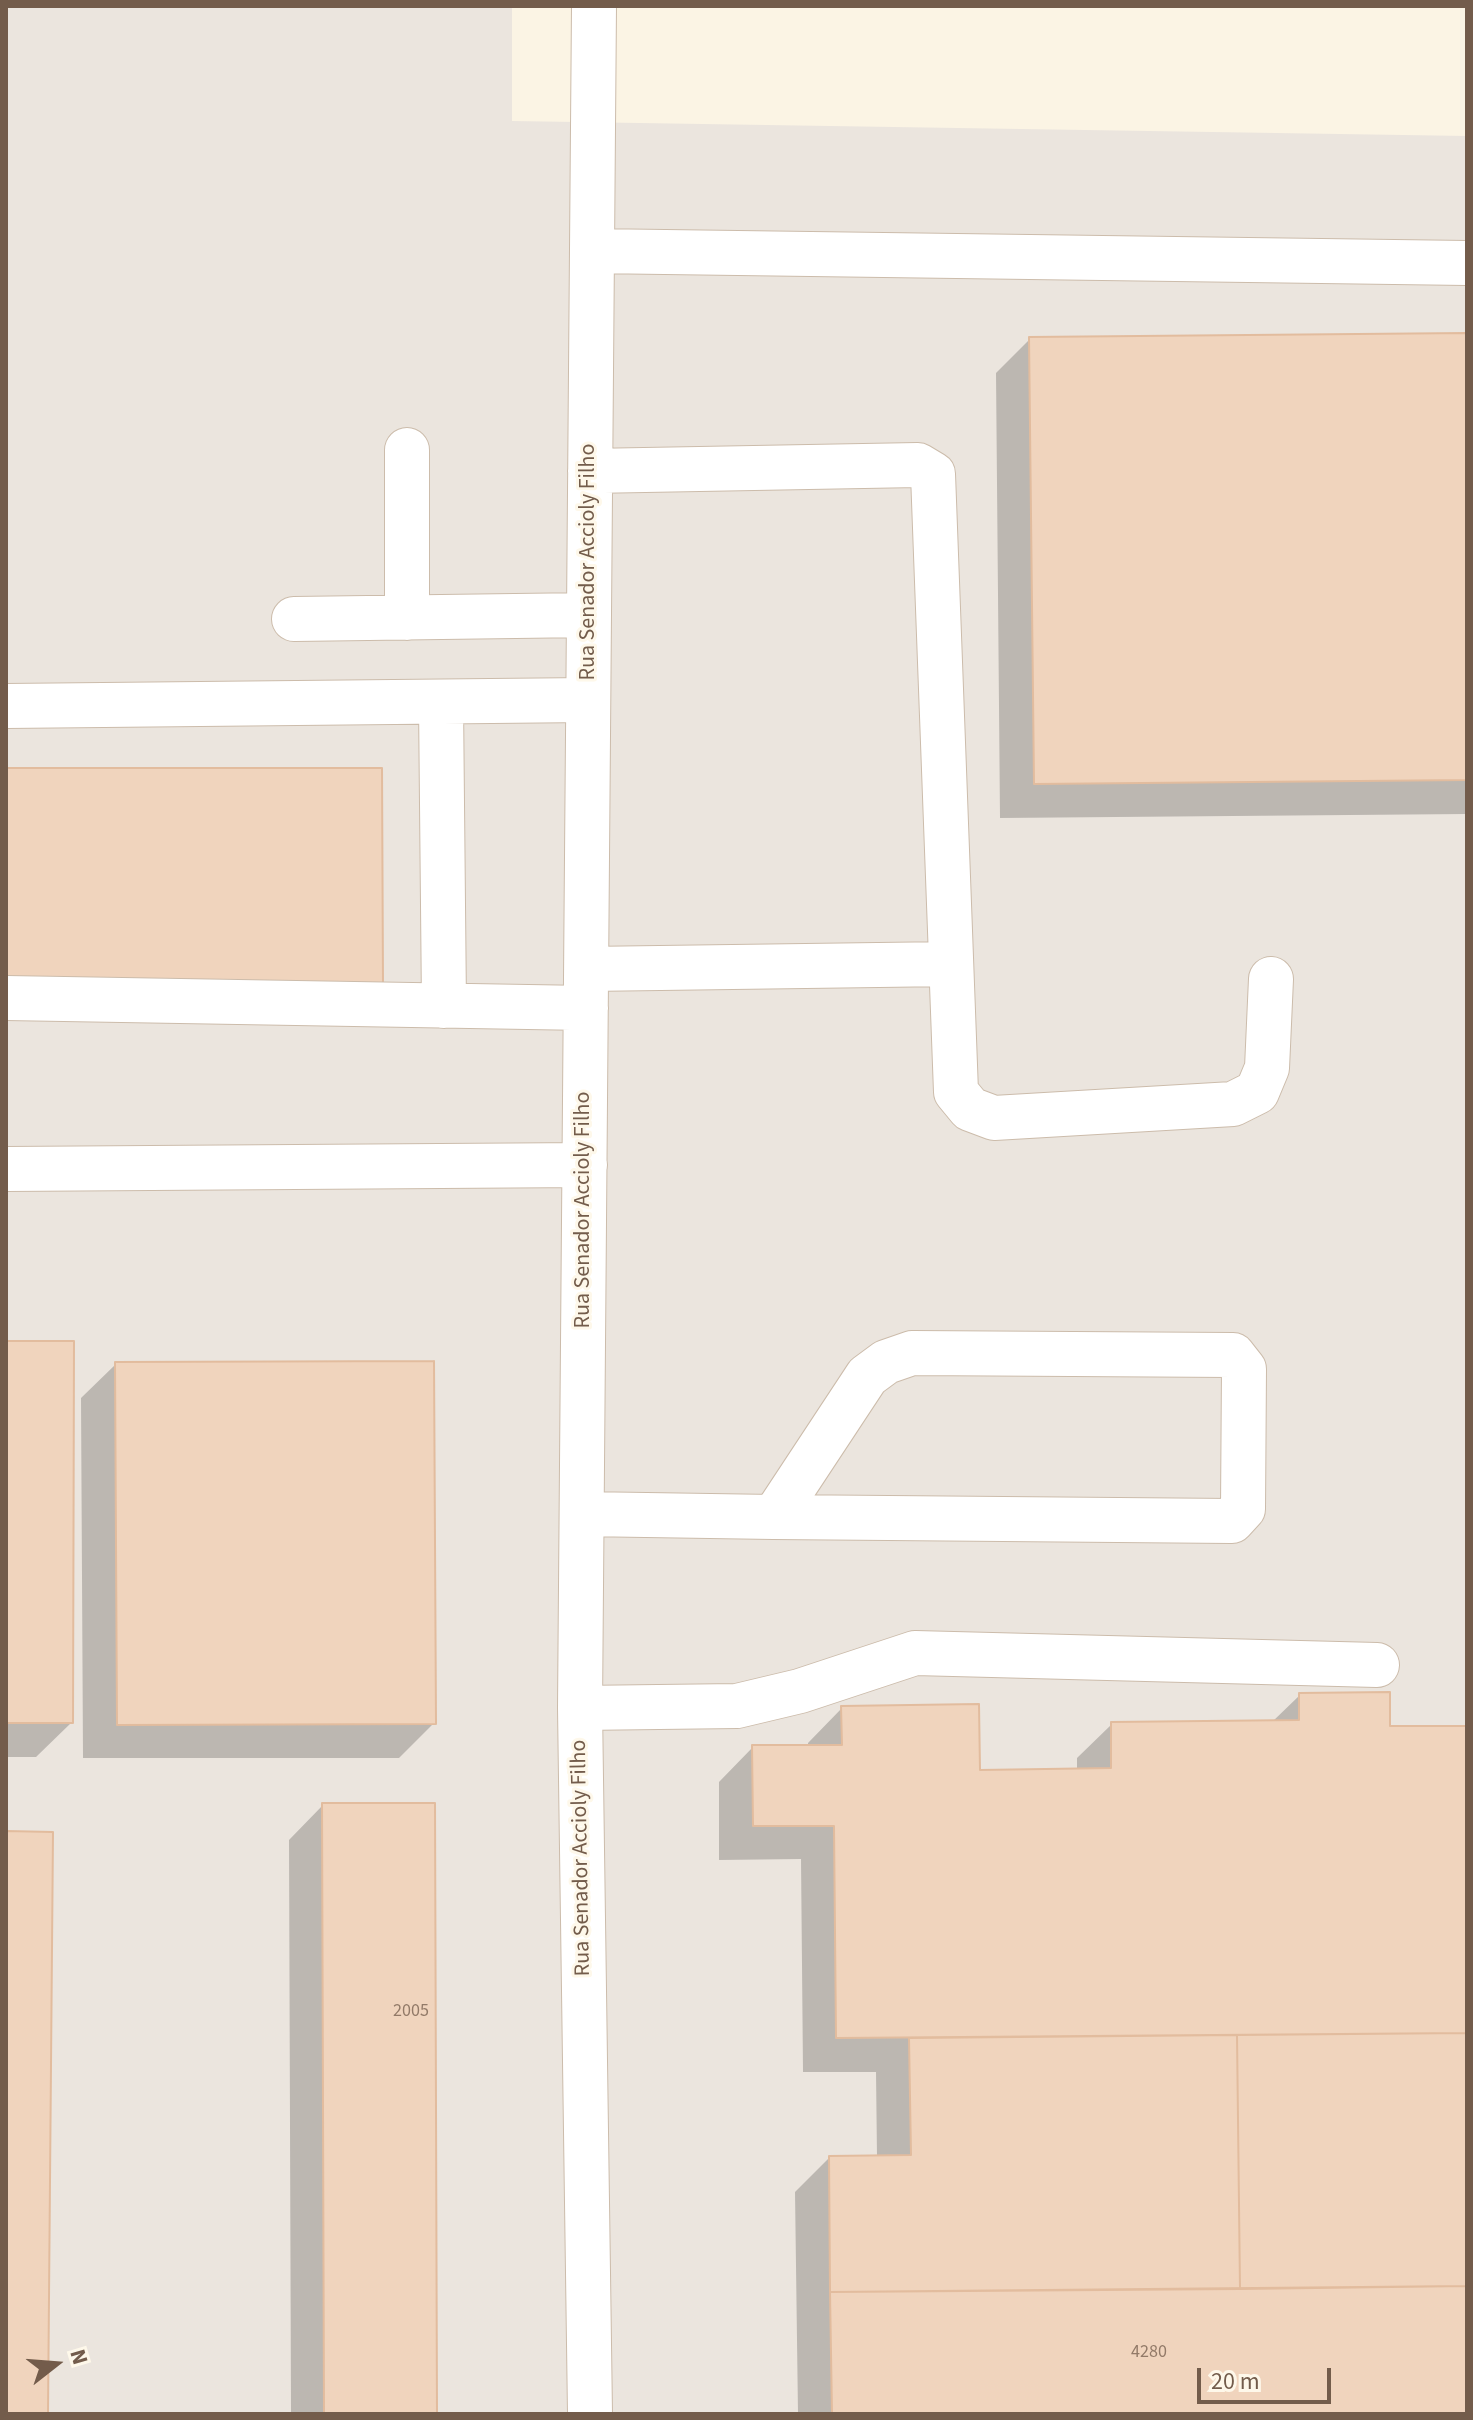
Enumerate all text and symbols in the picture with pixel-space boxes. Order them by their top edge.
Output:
street label: Rua Senador Accioly Filho [576,444,602,680]
street label: Rua Senador Accioly Filho [571,1092,597,1328]
street label: Rua Senador Accioly Filho [567,1739,597,1977]
house number: 2005 [393,2001,429,2023]
north arrow [16,2324,96,2404]
house number: 4280 [1131,2342,1167,2364]
text: N [62,2345,96,2369]
scale bar [1201,2352,1335,2402]
text: 20 m [1211,2364,1260,2399]

